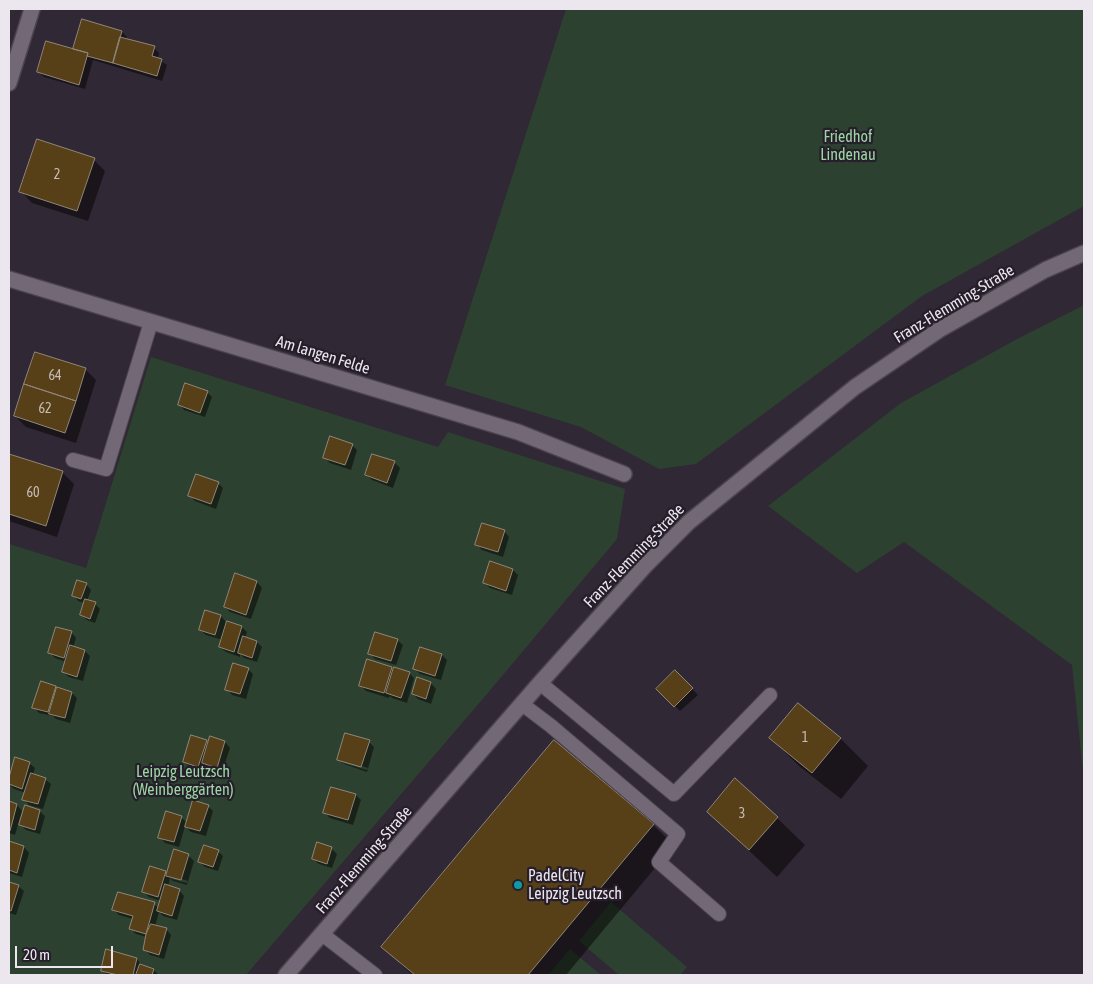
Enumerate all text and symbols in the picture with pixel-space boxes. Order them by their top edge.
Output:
park label: Friedhof Lindenau [820,127,876,165]
house number: 2 [54,167,60,183]
street label: Franz-Flemming-Straße [891,261,1017,347]
street label: Am langen Felde [274,332,372,378]
house number: 64 [48,368,62,384]
house number: 62 [38,401,52,417]
house number: 60 [26,485,40,501]
street label: Franz-Flemming-Straße [580,500,688,612]
house number: 1 [802,730,808,746]
park label: Leipzig Leutzsch (Weinberggärten) [132,762,234,800]
street label: Franz-Flemming-Straße [312,802,416,918]
house number: 3 [739,806,745,822]
place label: PadelCity Leipzig Leutzsch [528,866,622,904]
marker: PadelCity Leipzig Leutzsch [512,879,524,891]
scale bar [18,936,115,968]
text: 20 m [23,946,50,963]

